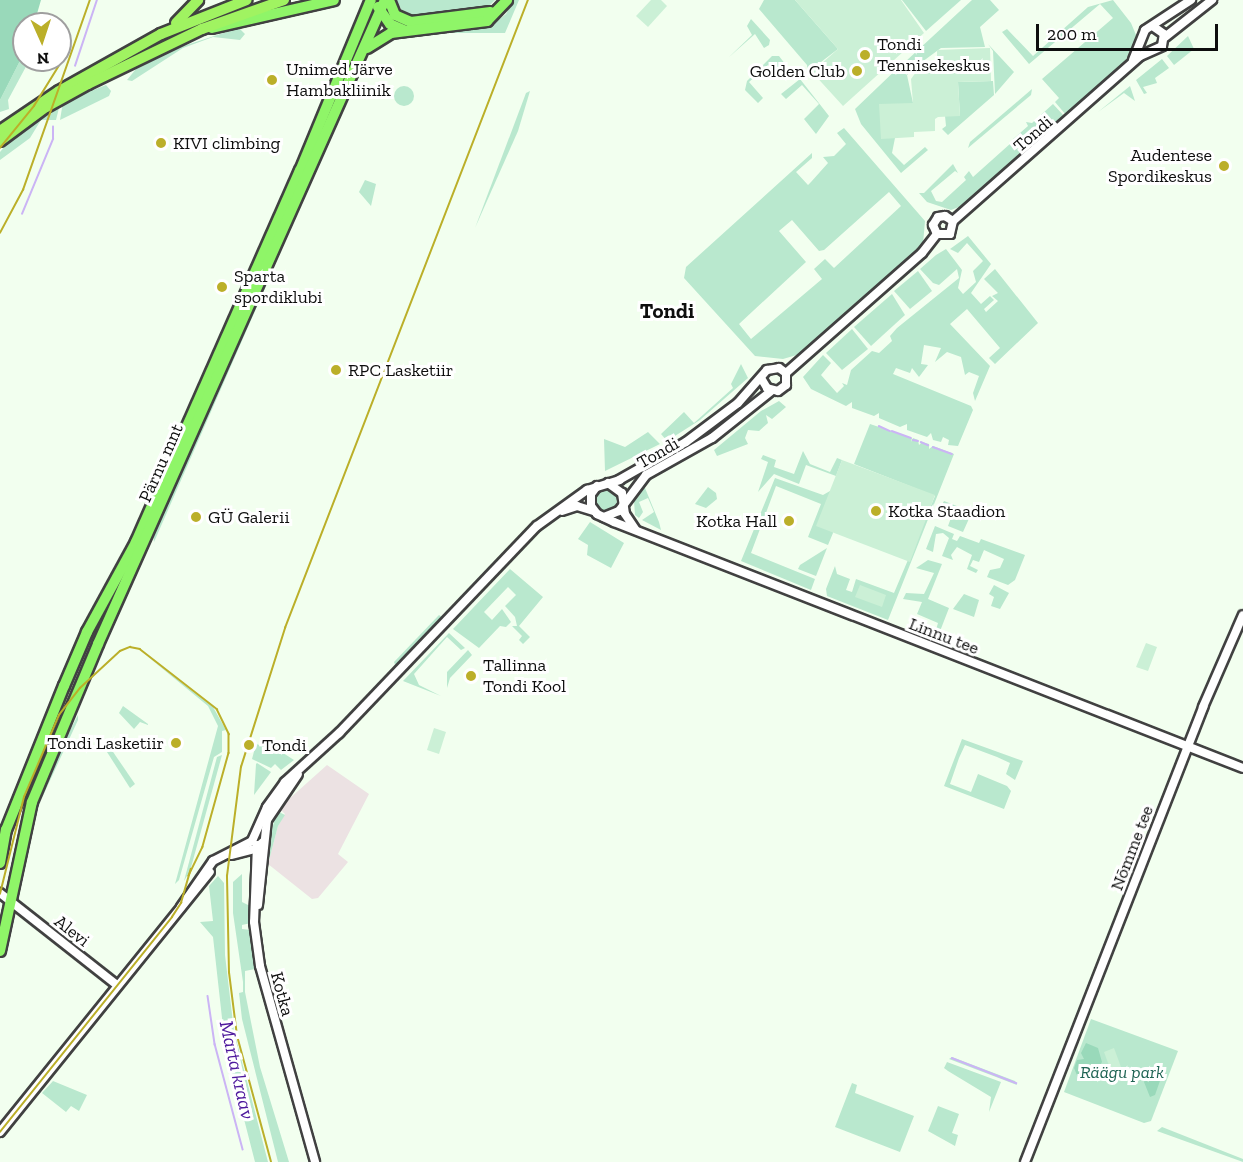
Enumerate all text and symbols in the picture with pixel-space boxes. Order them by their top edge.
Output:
north arrow [12,12,72,72]
scale bar [1039,12,1220,50]
text: 200 m [1047,23,1097,45]
place label: Tondi Tennisekeskus [877,34,990,76]
marker: Tondi Tennisekeskus [858,48,872,62]
text: N [36,49,49,68]
place label: Unimed Järve Hambakliinik [286,59,393,101]
place label: Golden Club [750,60,845,82]
marker: Golden Club [850,64,864,78]
marker: Unimed Järve Hambakliinik [263,71,281,89]
street label: Tondi [1009,111,1057,157]
place label: KIVI climbing [173,132,280,154]
marker: KIVI climbing [154,136,168,150]
place label: Audentese Spordikeskus [1108,145,1212,188]
marker: Audentese Spordikeskus [1217,159,1231,173]
place label: Sparta spordiklubi [234,266,322,308]
marker: Sparta spordiklubi [215,280,229,294]
district label: Tondi [640,298,694,324]
place label: RPC Lasketiir [348,359,453,381]
marker: RPC Lasketiir [329,363,343,377]
street label: Pärnu mnt [134,420,188,506]
street label: Tondi [633,433,683,473]
place label: Kotka Staadion [888,500,1005,522]
marker: Kotka Staadion [869,504,883,518]
place label: GÜ Galerii [208,506,289,528]
marker: GÜ Galerii [189,510,203,524]
place label: Kotka Hall [696,510,777,532]
marker: Kotka Hall [782,514,796,528]
street label: Linnu tee [906,613,982,659]
place label: Tallinna Tondi Kool [483,655,566,698]
marker: Tallinna Tondi Kool [464,669,478,683]
place label: Tondi Lasketiir [47,732,164,754]
place label: Tondi [262,734,306,756]
marker: Tondi Lasketiir [169,736,183,750]
marker: Tondi [240,736,258,754]
street label: Nõmme tee [1106,802,1158,894]
street label: Alevi [50,911,94,951]
street label: Kotka [266,969,298,1019]
water label: Marta kraav [214,1018,260,1122]
park label: Räägu park [1080,1061,1164,1083]

